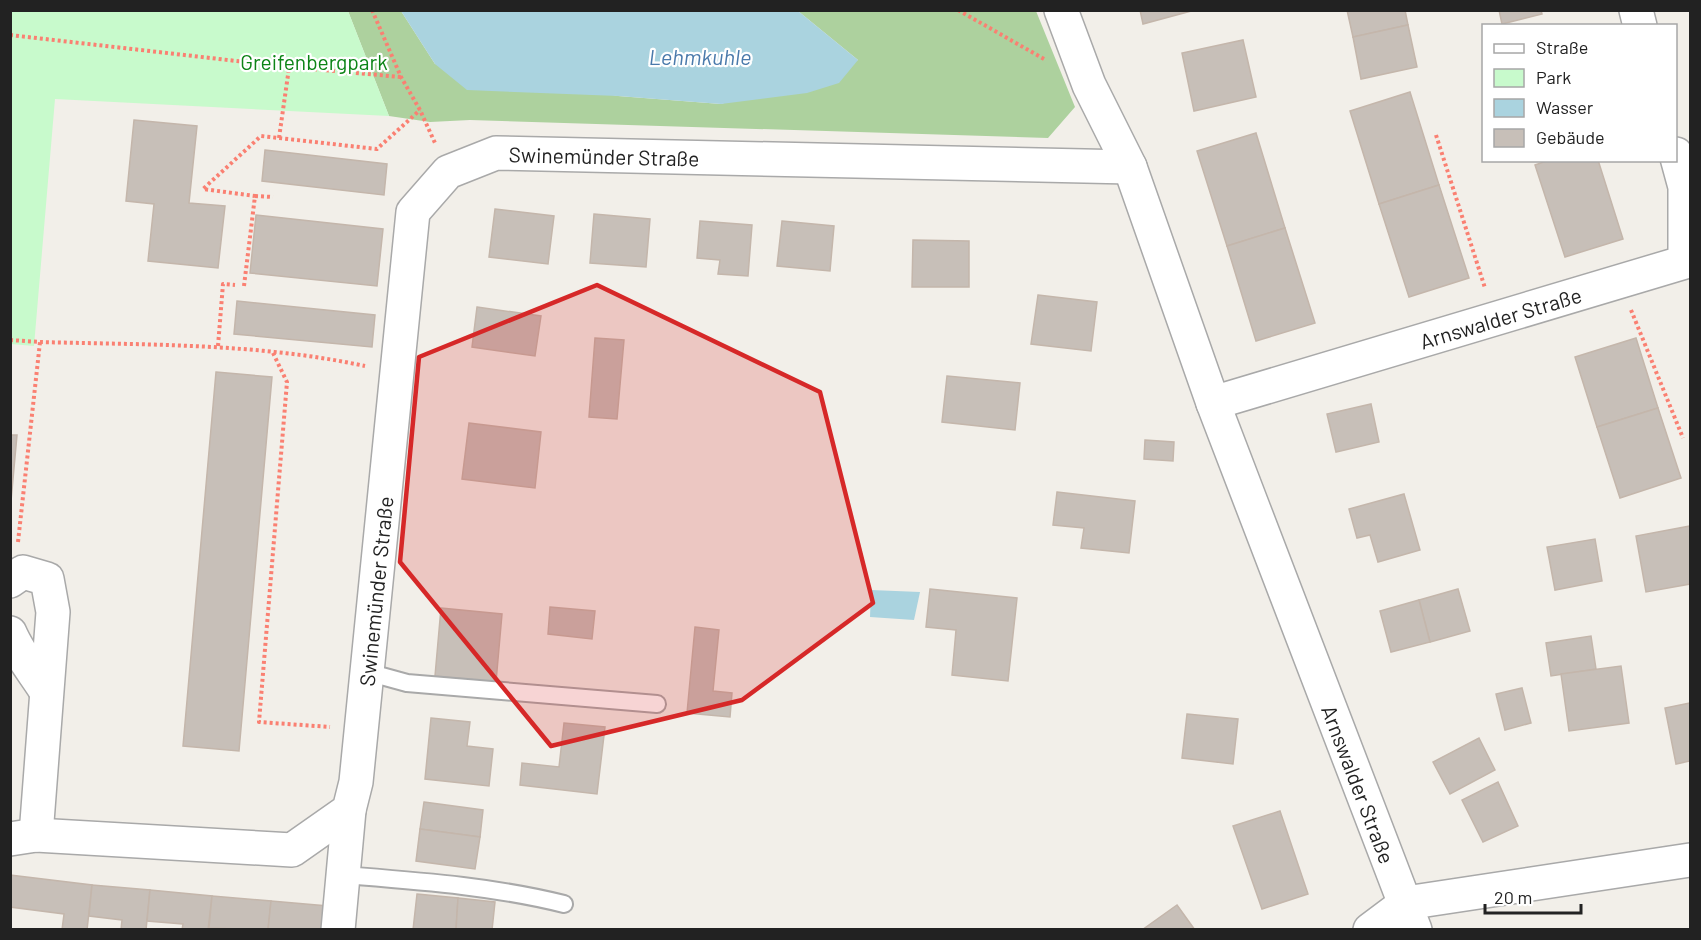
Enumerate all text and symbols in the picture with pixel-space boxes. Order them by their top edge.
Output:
legend [1482,24,1677,162]
text: Straße [1536,36,1588,58]
water label: Lehmkuhle [649,43,751,69]
park label: Greifenbergpark [240,49,388,74]
text: Park [1536,66,1571,88]
text: Wasser [1536,96,1594,118]
text: Gebäude [1536,126,1605,148]
street label: Swinemünder Straße [508,141,700,170]
street label: Arnswalder Straße [1417,281,1584,353]
street label: Swinemünder Straße [353,495,397,687]
street label: Arnswalder Straße [1317,701,1401,867]
scale bar [1485,877,1581,915]
text: 20 m [1494,886,1532,908]

